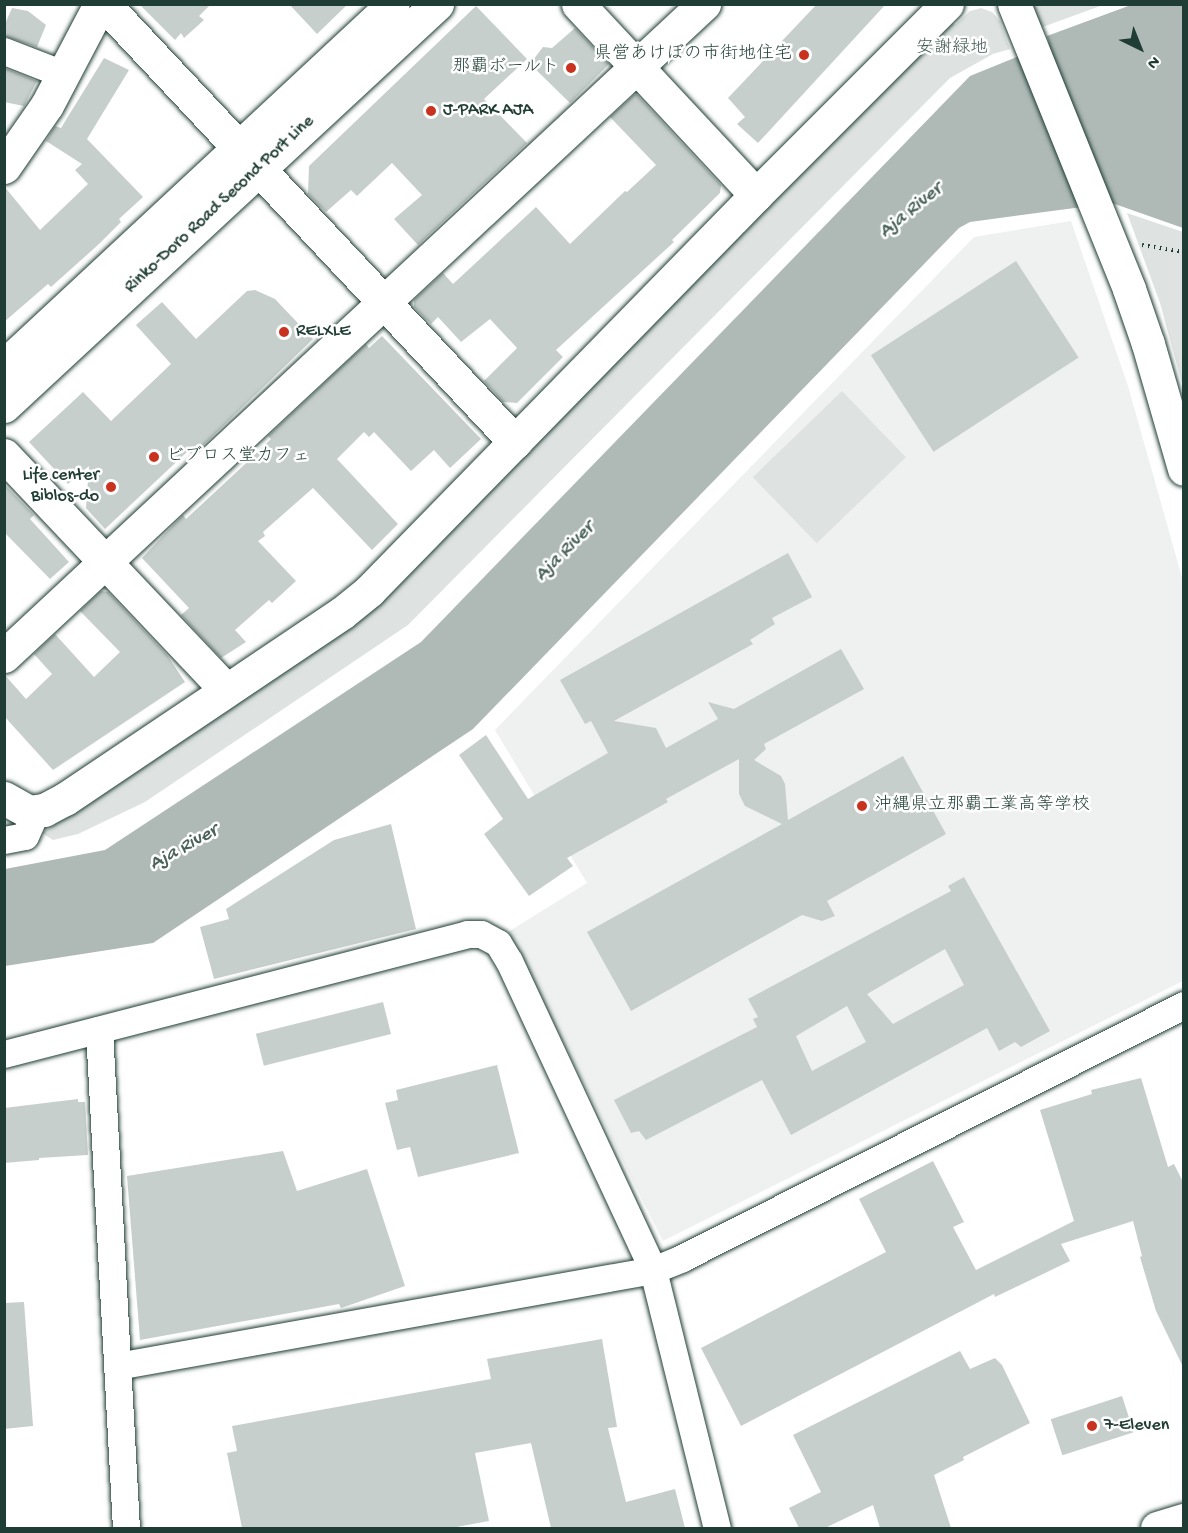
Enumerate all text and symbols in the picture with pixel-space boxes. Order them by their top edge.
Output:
north arrow [1110,18,1170,78]
park label: 安謝緑地 [916,38,988,60]
place label: 県営あけぼの市街地住宅 [594,44,792,66]
marker: 県営あけぼの市街地住宅 [797,48,811,62]
text: N [1142,51,1163,72]
place label: 那覇ボールト [451,57,559,79]
marker: 那覇ボールト [564,61,578,75]
place label: J-PARK AJA [443,100,533,122]
marker: J-PARK AJA [424,104,438,118]
street label: Rinko-Doro Road Second Port Line [121,111,319,299]
water label: Aja River [875,178,947,244]
place label: RELXLE [296,321,351,343]
marker: RELXLE [277,325,291,339]
place label: ビブロス堂カフェ [166,446,310,468]
marker: ビブロス堂カフェ [147,450,161,464]
place label: Life center Biblos-do [22,466,99,508]
marker: Life center Biblos-do [104,480,118,494]
water label: Aja River [530,517,600,587]
place label: 沖縄県立那覇工業高等学校 [874,795,1090,817]
marker: 沖縄県立那覇工業高等学校 [855,799,869,813]
water label: Aja River [146,819,222,877]
place label: 7-Eleven [1104,1415,1169,1437]
marker: 7-Eleven [1085,1419,1099,1433]

